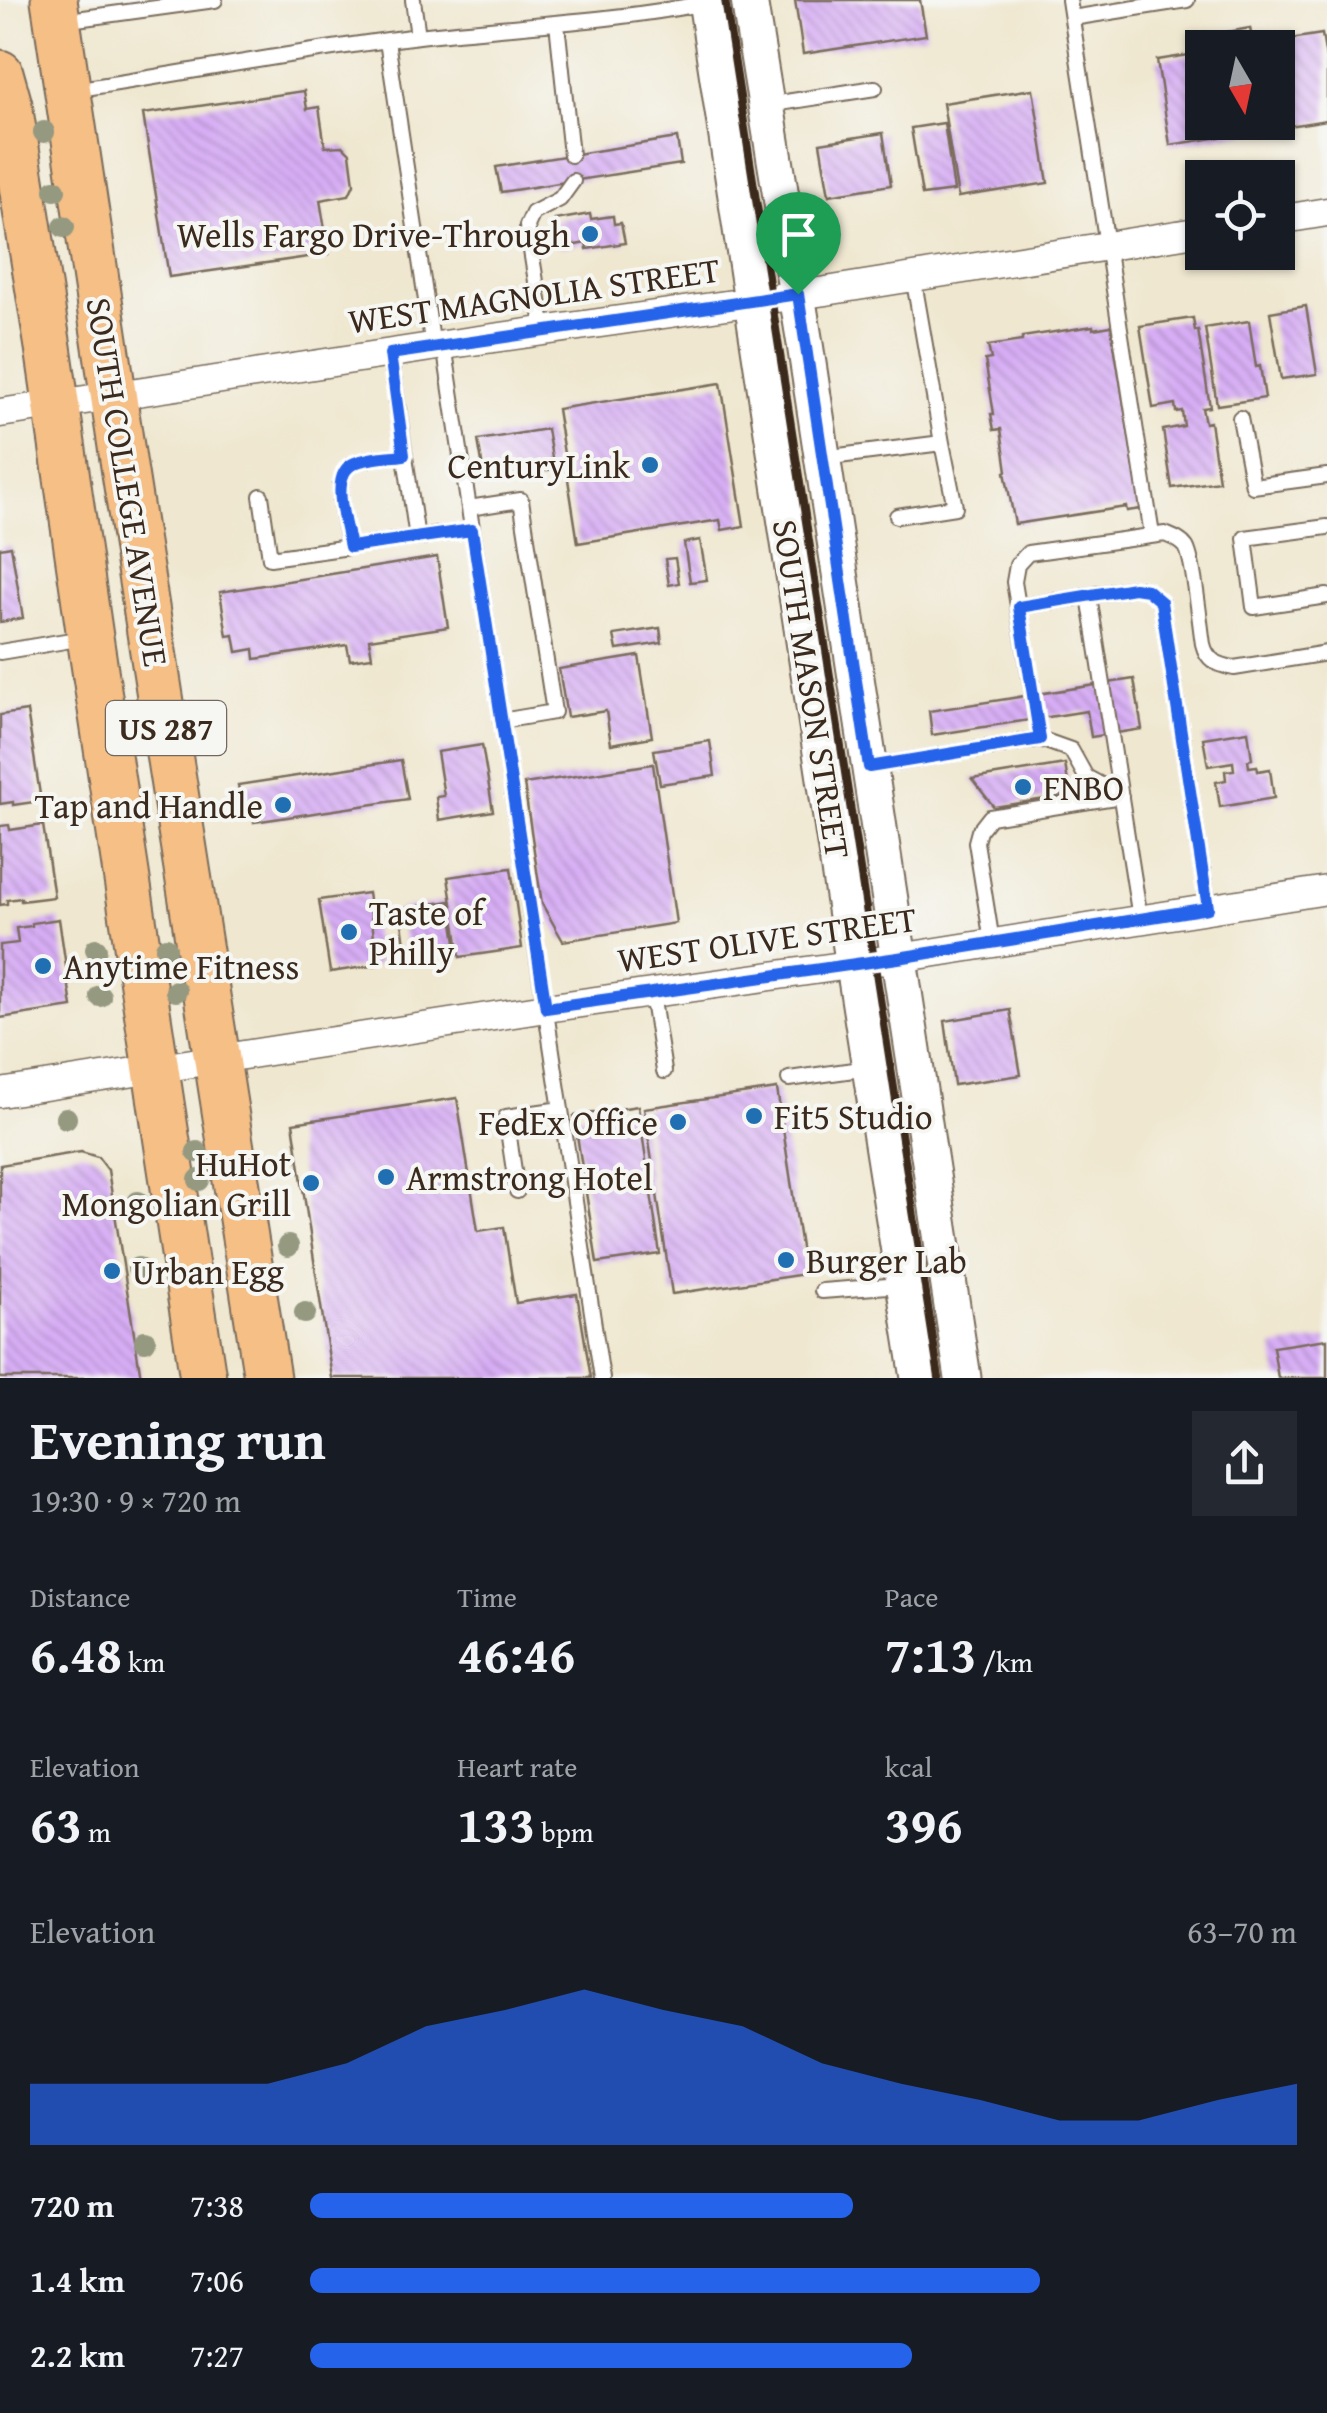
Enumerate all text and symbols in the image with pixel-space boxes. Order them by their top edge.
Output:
north arrow [1185,30,1295,140]
map controls [1185,30,1295,270]
button: locate [1185,160,1295,270]
pin [756,192,841,295]
icon: arrive [771,207,826,262]
place label: Wells Fargo Drive-Through [177,209,570,260]
marker: Wells Fargo Drive-Through [579,223,601,245]
street label: WEST MAGNOLIA STREET [345,244,723,346]
street label: SOUTH COLLEGE AVENUE [74,294,182,670]
place label: CenturyLink [447,440,630,491]
marker: CenturyLink [639,454,661,476]
street label: SOUTH MASON STREET [760,516,864,862]
road number: US 287 [106,701,226,755]
place label: FNBO [1043,762,1124,813]
marker: FNBO [1012,776,1034,798]
place label: Tap and Handle [35,780,263,831]
marker: Tap and Handle [272,794,294,816]
place label: Taste of Philly [369,887,487,978]
street label: WEST OLIVE STREET [614,893,920,985]
marker: Taste of Philly [338,921,360,943]
place label: Anytime Fitness [63,941,299,992]
marker: Anytime Fitness [32,955,54,977]
place label: Fit5 Studio [774,1091,933,1142]
place label: FedEx Office [478,1097,658,1148]
marker: Fit5 Studio [743,1105,765,1127]
marker: FedEx Office [667,1111,689,1133]
place label: HuHot Mongolian Grill [61,1138,291,1229]
place label: Armstrong Hotel [406,1152,653,1203]
marker: Armstrong Hotel [375,1166,397,1188]
marker: HuHot Mongolian Grill [300,1172,322,1194]
place label: Burger Lab [806,1235,967,1286]
place label: Urban Egg [132,1246,285,1297]
marker: Burger Lab [775,1249,797,1271]
marker: Urban Egg [101,1260,123,1282]
text: Evening run [30,1399,326,1479]
button: share [1192,1411,1297,1516]
text: 19:30 · 9 × 720 m [30,1477,241,1524]
text: Distance [30,1576,130,1617]
text: Time [457,1576,517,1617]
text: Pace [885,1576,939,1617]
text: 6.48 [30,1617,122,1690]
text: 46:46 [457,1617,575,1690]
text: 7:13 [885,1617,977,1690]
text: km [122,1641,165,1682]
text: /km [977,1641,1033,1682]
text: Elevation [30,1746,140,1787]
text: Heart rate [457,1746,577,1787]
text: kcal [885,1746,932,1787]
text: 63 [30,1787,82,1860]
text: 133 [457,1787,535,1860]
text: 396 [885,1787,962,1860]
text: m [82,1811,111,1852]
text: bpm [535,1811,594,1852]
text: Elevation [30,1908,155,1955]
text: 63–70 m [1187,1908,1297,1955]
text: 720 m [30,2182,114,2229]
text: 7:38 [190,2182,244,2229]
text: 1.4 km [30,2257,125,2304]
text: 7:06 [190,2257,244,2304]
text: 2.2 km [30,2332,125,2379]
text: 7:27 [190,2332,244,2379]

